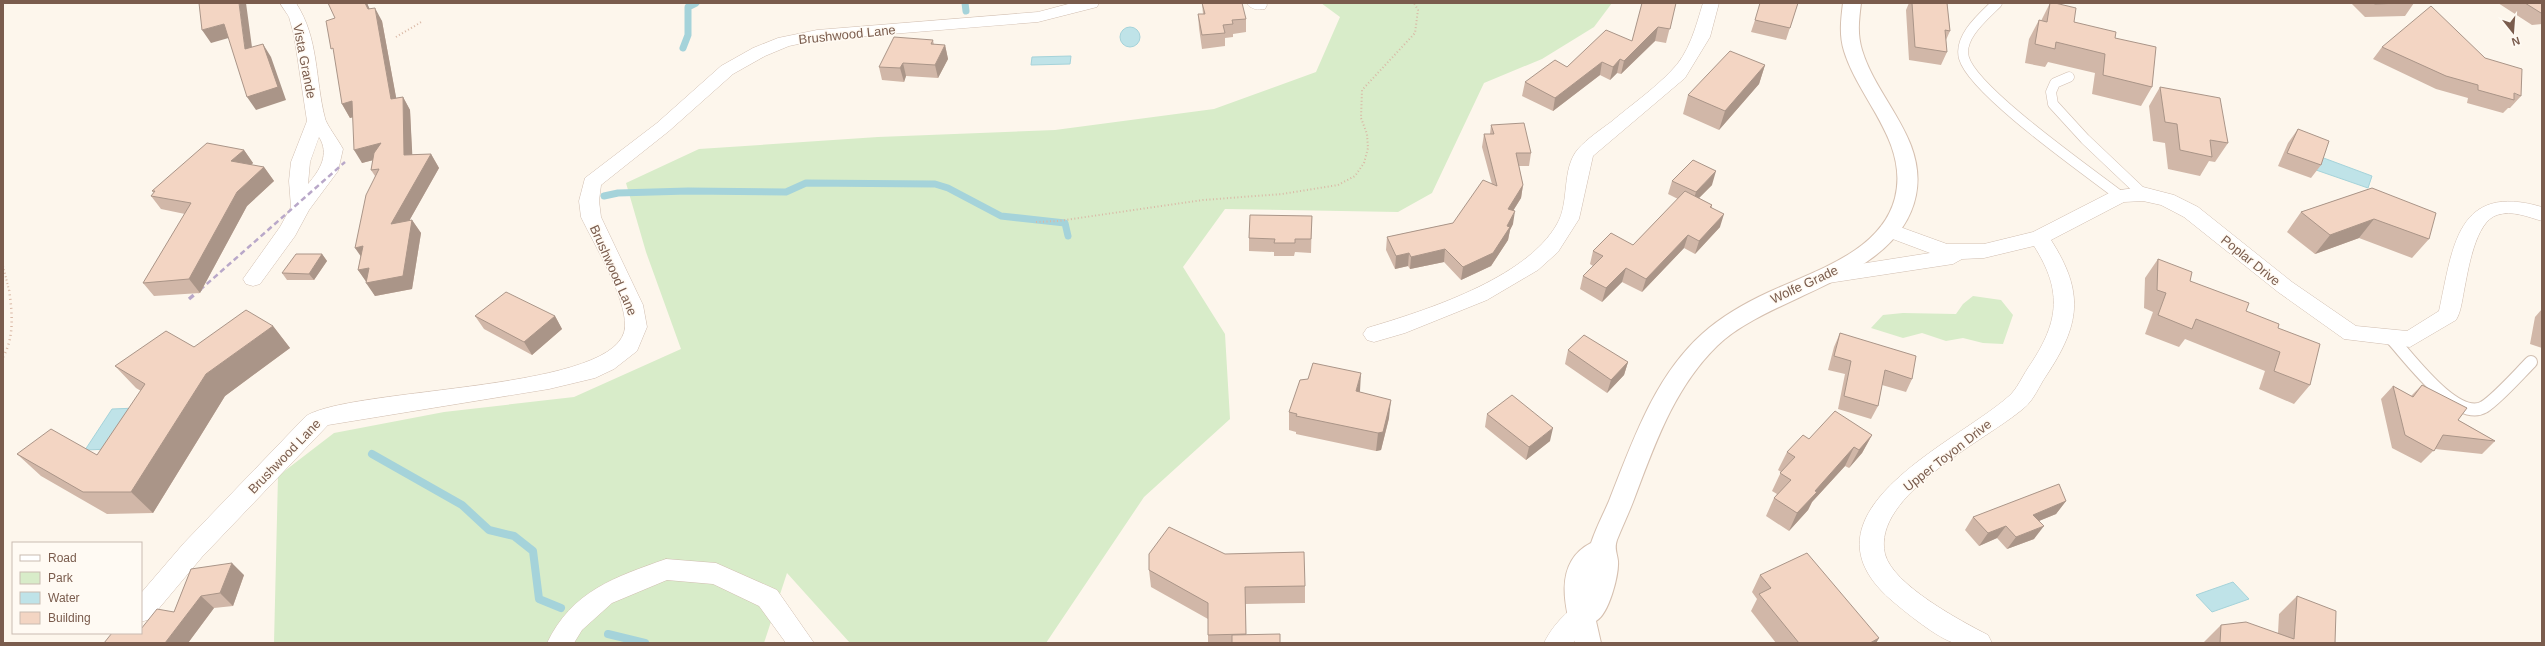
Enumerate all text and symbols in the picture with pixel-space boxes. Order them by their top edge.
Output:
north arrow [2493,12,2533,52]
street label: Brushwood Lane [798,22,896,47]
street label: Vista Grande [290,23,319,100]
text: N [2510,35,2521,48]
street label: Brushwood Lane [587,223,640,318]
street label: Poplar Drive [2218,232,2283,289]
street label: Wolfe Grade [1768,262,1840,307]
street label: Brushwood Lane [245,416,324,497]
street label: Upper Toyon Drive [1900,416,1994,494]
legend [12,542,142,634]
text: Road [48,551,77,565]
text: Park [48,571,74,585]
text: Water [48,591,80,605]
text: Building [48,611,91,625]

